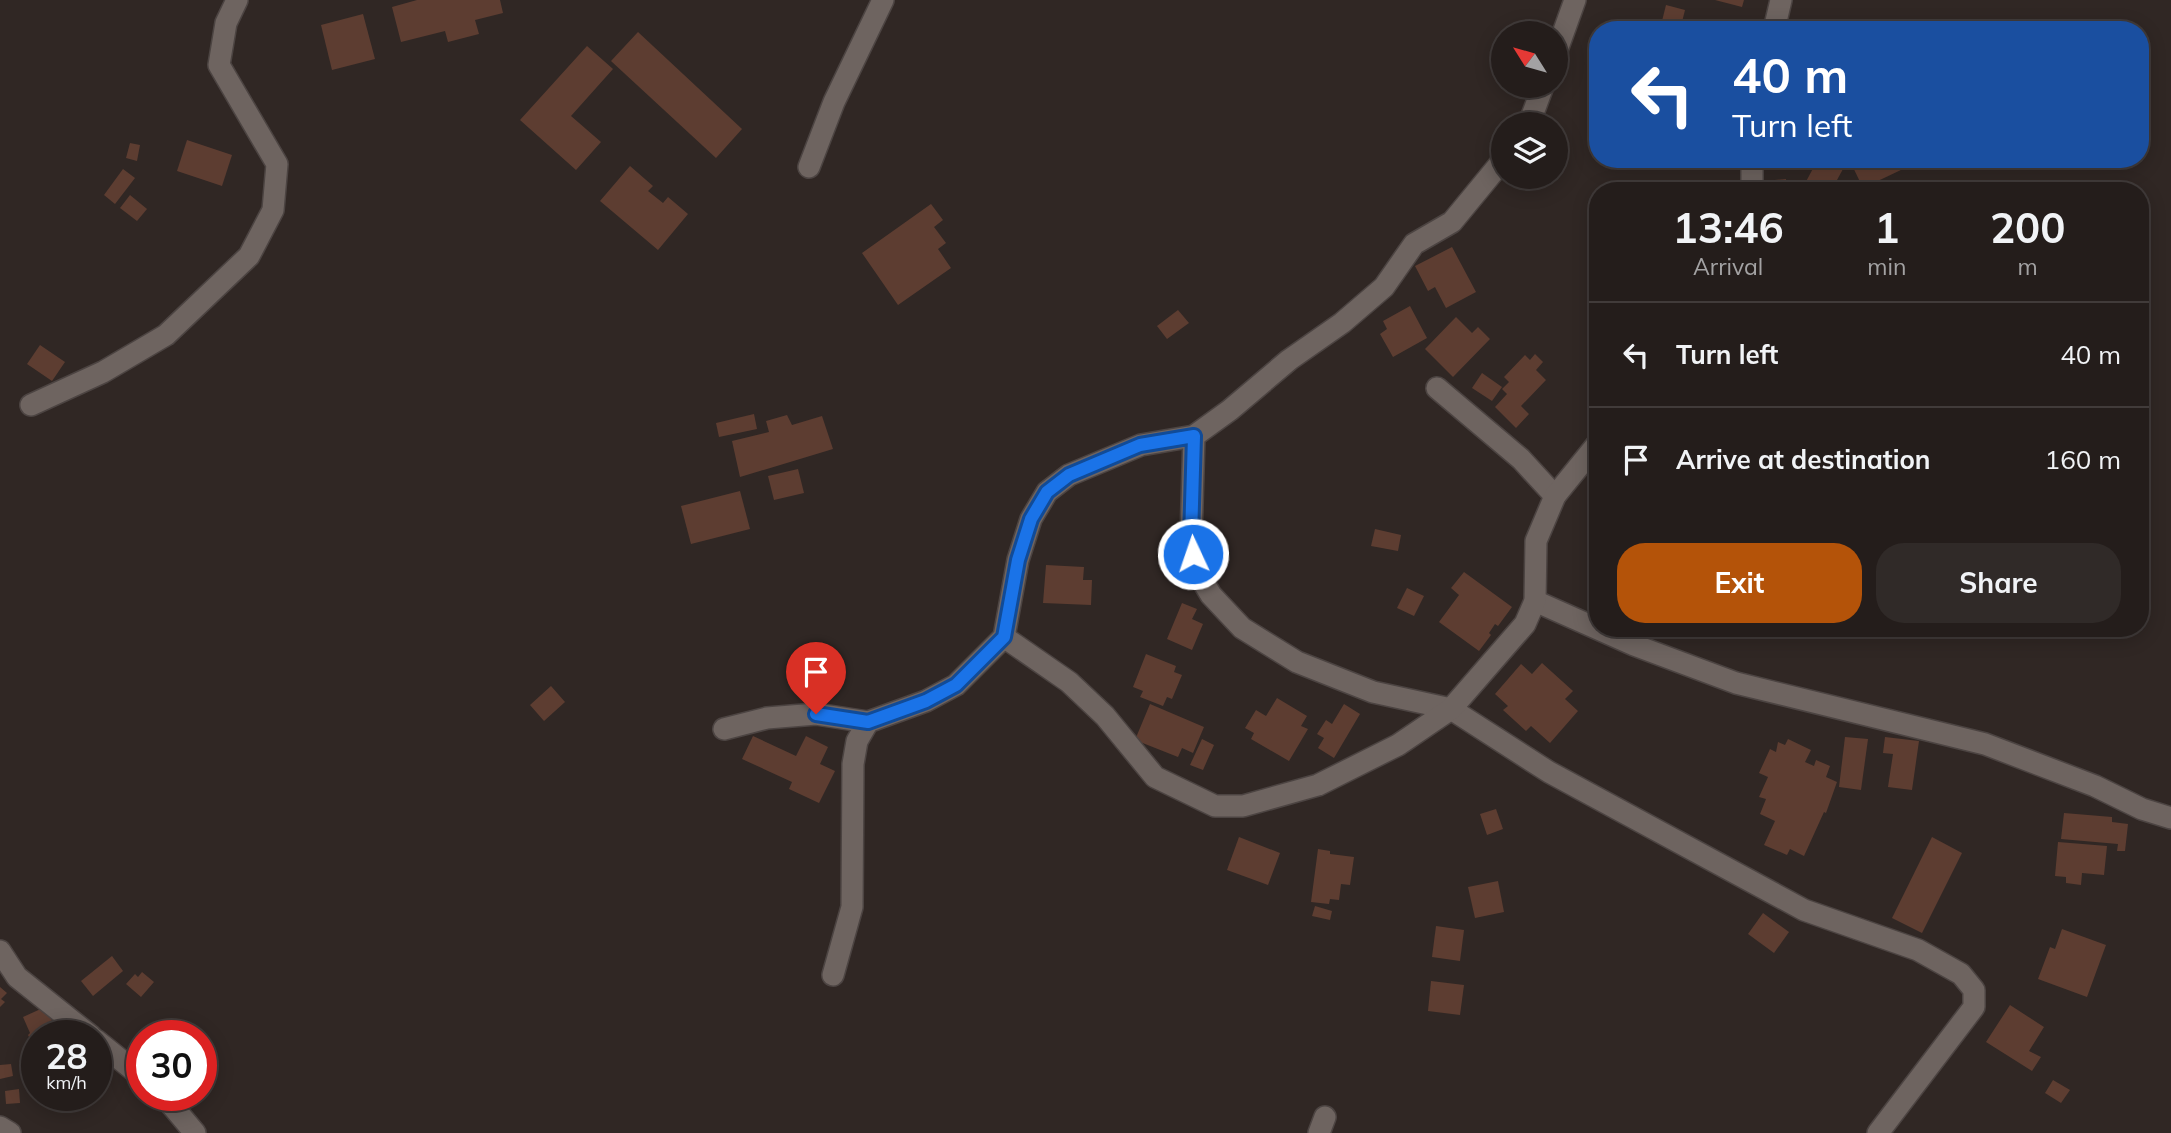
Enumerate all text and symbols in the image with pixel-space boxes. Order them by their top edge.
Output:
north arrow [1491,21,1568,98]
map controls [1491,21,1568,189]
text: 40 m [1732,44,1848,105]
icon: left [1617,49,1708,140]
text: Turn left [1732,105,1852,145]
button: layers [1491,112,1568,189]
text: 13:46 [1673,201,1784,254]
text: 1 [1874,201,1899,254]
text: 200 [1990,201,2065,254]
text: Arrival [1693,252,1763,281]
text: min [1867,252,1906,281]
text: m [2018,252,2038,281]
icon: left [1617,336,1655,374]
text: Turn left [1676,338,1778,371]
text: 40 m [2060,338,2121,371]
icon: arrive [1617,441,1655,479]
text: Arrive at destination [1676,443,1931,476]
text: 160 m [2045,443,2121,476]
position arrow [1156,517,1230,591]
button: Exit [1617,543,1862,623]
button: Share [1876,543,2121,623]
pin [786,642,846,714]
icon: arrive [797,653,835,691]
speed limit sign: 30 [126,1020,217,1111]
text: 28 [45,1034,88,1078]
text: km/h [46,1071,87,1094]

